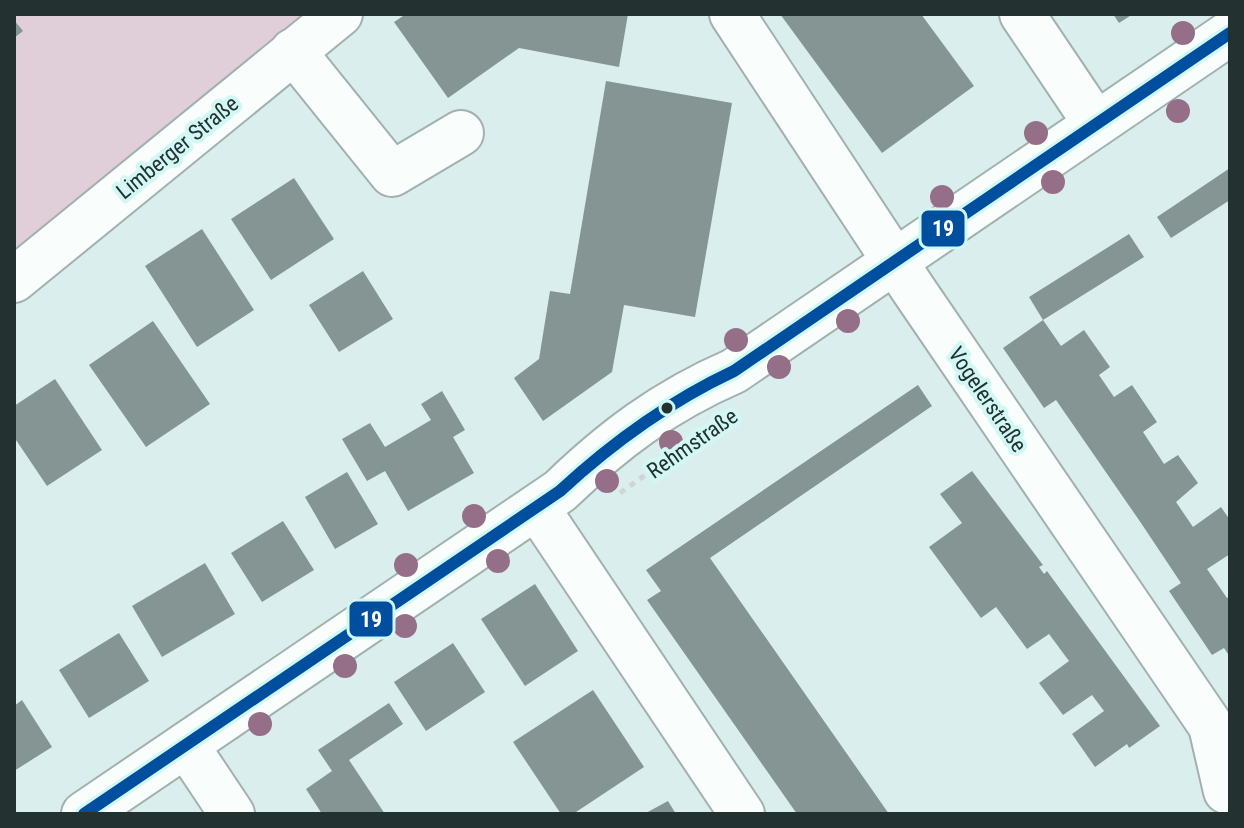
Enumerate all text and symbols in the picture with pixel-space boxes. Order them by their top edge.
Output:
street label: Limberger Straße [111,91,243,204]
line badge: 19 [920,209,966,248]
text: 19 [932,216,954,241]
street label: Vogelerstraße [943,342,1032,457]
unlabelled marker [659,400,675,416]
street label: Rehmstraße [642,403,742,484]
line badge: 19 [348,600,394,638]
text: 19 [360,607,382,632]

